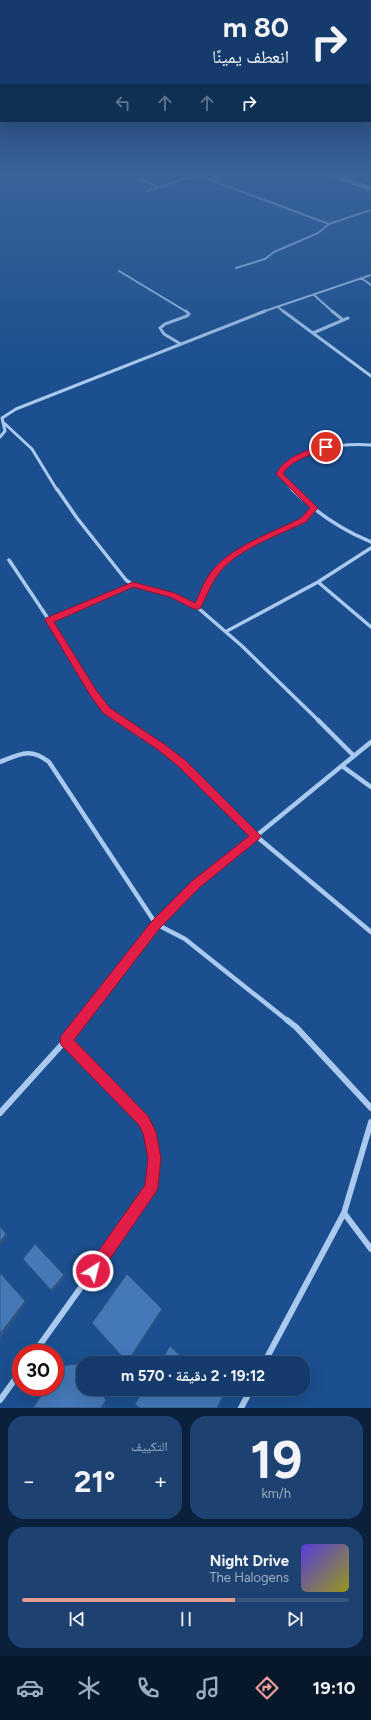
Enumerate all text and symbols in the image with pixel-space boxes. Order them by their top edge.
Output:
text: 80 m [223,10,289,44]
icon: right [303,16,355,68]
text: انعطف يمينًا [212,46,289,68]
icon: left [112,92,134,114]
icon: ahead [154,92,176,114]
icon: ahead [196,92,218,114]
icon: right [238,92,260,114]
pin [309,430,343,464]
icon: arrive [315,436,337,458]
position arrow [72,1250,114,1292]
speed limit sign: 30 [12,1344,64,1396]
text: 19:12 · 2 دقيقة · 570 m [121,1367,265,1385]
text: 19 [250,1429,302,1491]
text: التكييف [131,1439,168,1454]
text: 21° [74,1463,115,1500]
text: − [22,1468,36,1495]
text: + [154,1468,168,1495]
text: km/h [261,1486,291,1501]
text: Night Drive [210,1552,289,1570]
text: The Halogens [209,1570,289,1585]
icon: previous [66,1608,88,1630]
icon: pause [175,1608,197,1630]
icon: next [284,1608,306,1630]
icon: car [16,1674,44,1702]
icon: climate [75,1674,103,1702]
icon: phone [134,1674,162,1702]
icon: music [194,1674,222,1702]
icon: directions [253,1674,281,1702]
text: 19:10 [313,1677,355,1699]

